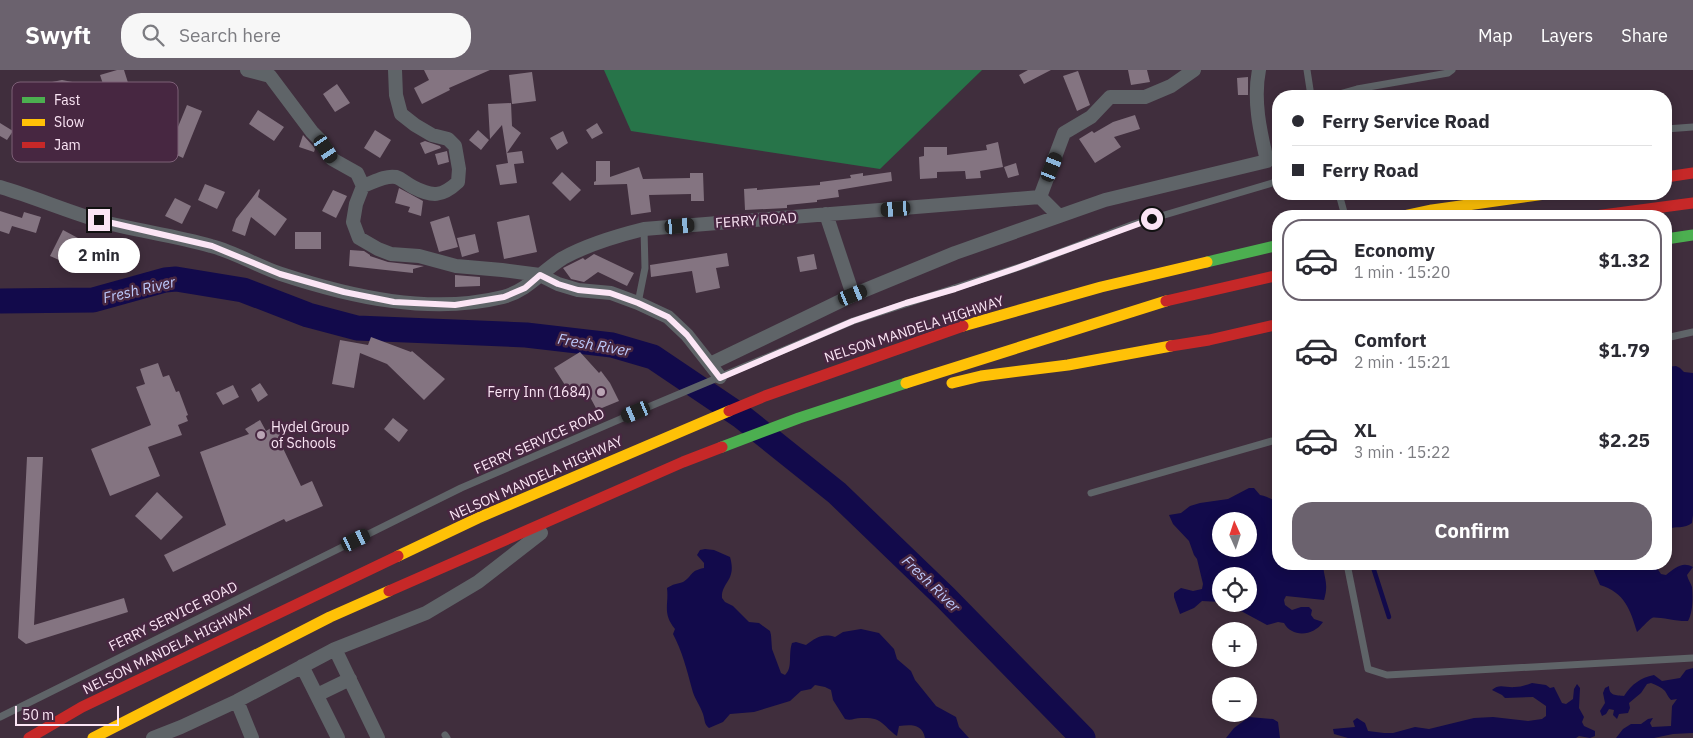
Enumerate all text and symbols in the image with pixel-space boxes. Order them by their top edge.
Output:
search box [121,13,471,58]
text: Swyft [25,19,91,51]
icon: search [139,21,167,49]
text: Search here [179,23,281,47]
text: Map [1478,24,1513,47]
text: Layers [1541,24,1593,47]
text: Share [1621,24,1668,47]
legend [12,82,178,162]
text: Fast [54,91,80,109]
text: Ferry Service Road [1322,109,1490,133]
text: Slow [54,113,85,131]
car [311,132,340,166]
text: Jam [54,136,81,154]
car [1039,150,1064,184]
text: Ferry Road [1322,158,1419,182]
car [880,200,911,218]
street label: FERRY ROAD [715,208,797,232]
route start [1141,208,1163,230]
route end [88,209,110,231]
car [664,217,695,235]
callout: 2 min [58,238,140,272]
icon: car [1294,238,1339,283]
text: Economy [1354,238,1435,262]
text: 2 min [78,245,120,265]
text: $1.32 [1598,248,1650,272]
text: 1 min · 15:20 [1354,262,1450,282]
water label: Fresh River [101,272,177,307]
car [836,282,869,308]
street label: NELSON MANDELA HIGHWAY [822,291,1007,367]
icon: car [1294,328,1339,373]
text: Comfort [1354,328,1427,352]
water label: Fresh River [556,329,632,360]
text: $1.79 [1598,338,1650,362]
text: 2 min · 15:21 [1354,352,1450,372]
place label: Ferry Inn (1684) [487,383,591,401]
marker: Ferry Inn (1684) [595,386,607,398]
car [619,399,652,425]
street label: FERRY SERVICE ROAD [471,404,607,478]
place label: Hydel Group of Schools [271,418,349,452]
icon: car [1294,418,1339,463]
text: XL [1354,418,1377,442]
text: $2.25 [1598,428,1650,452]
marker: Hydel Group of Schools [255,429,267,441]
street label: NELSON MANDELA HIGHWAY [447,431,626,524]
text: 3 min · 15:22 [1354,442,1450,462]
button: Confirm [1292,502,1652,560]
north arrow [1212,512,1258,558]
map controls [1212,512,1257,722]
car [339,527,372,553]
water label: Fresh River [898,551,965,616]
button: locate [1212,567,1257,612]
street label: FERRY SERVICE ROAD [106,577,240,655]
street label: NELSON MANDELA HIGHWAY [80,599,257,698]
button: + [1212,622,1257,667]
button: − [1212,677,1257,722]
scale bar [15,703,119,726]
text: 50 m [22,706,54,724]

